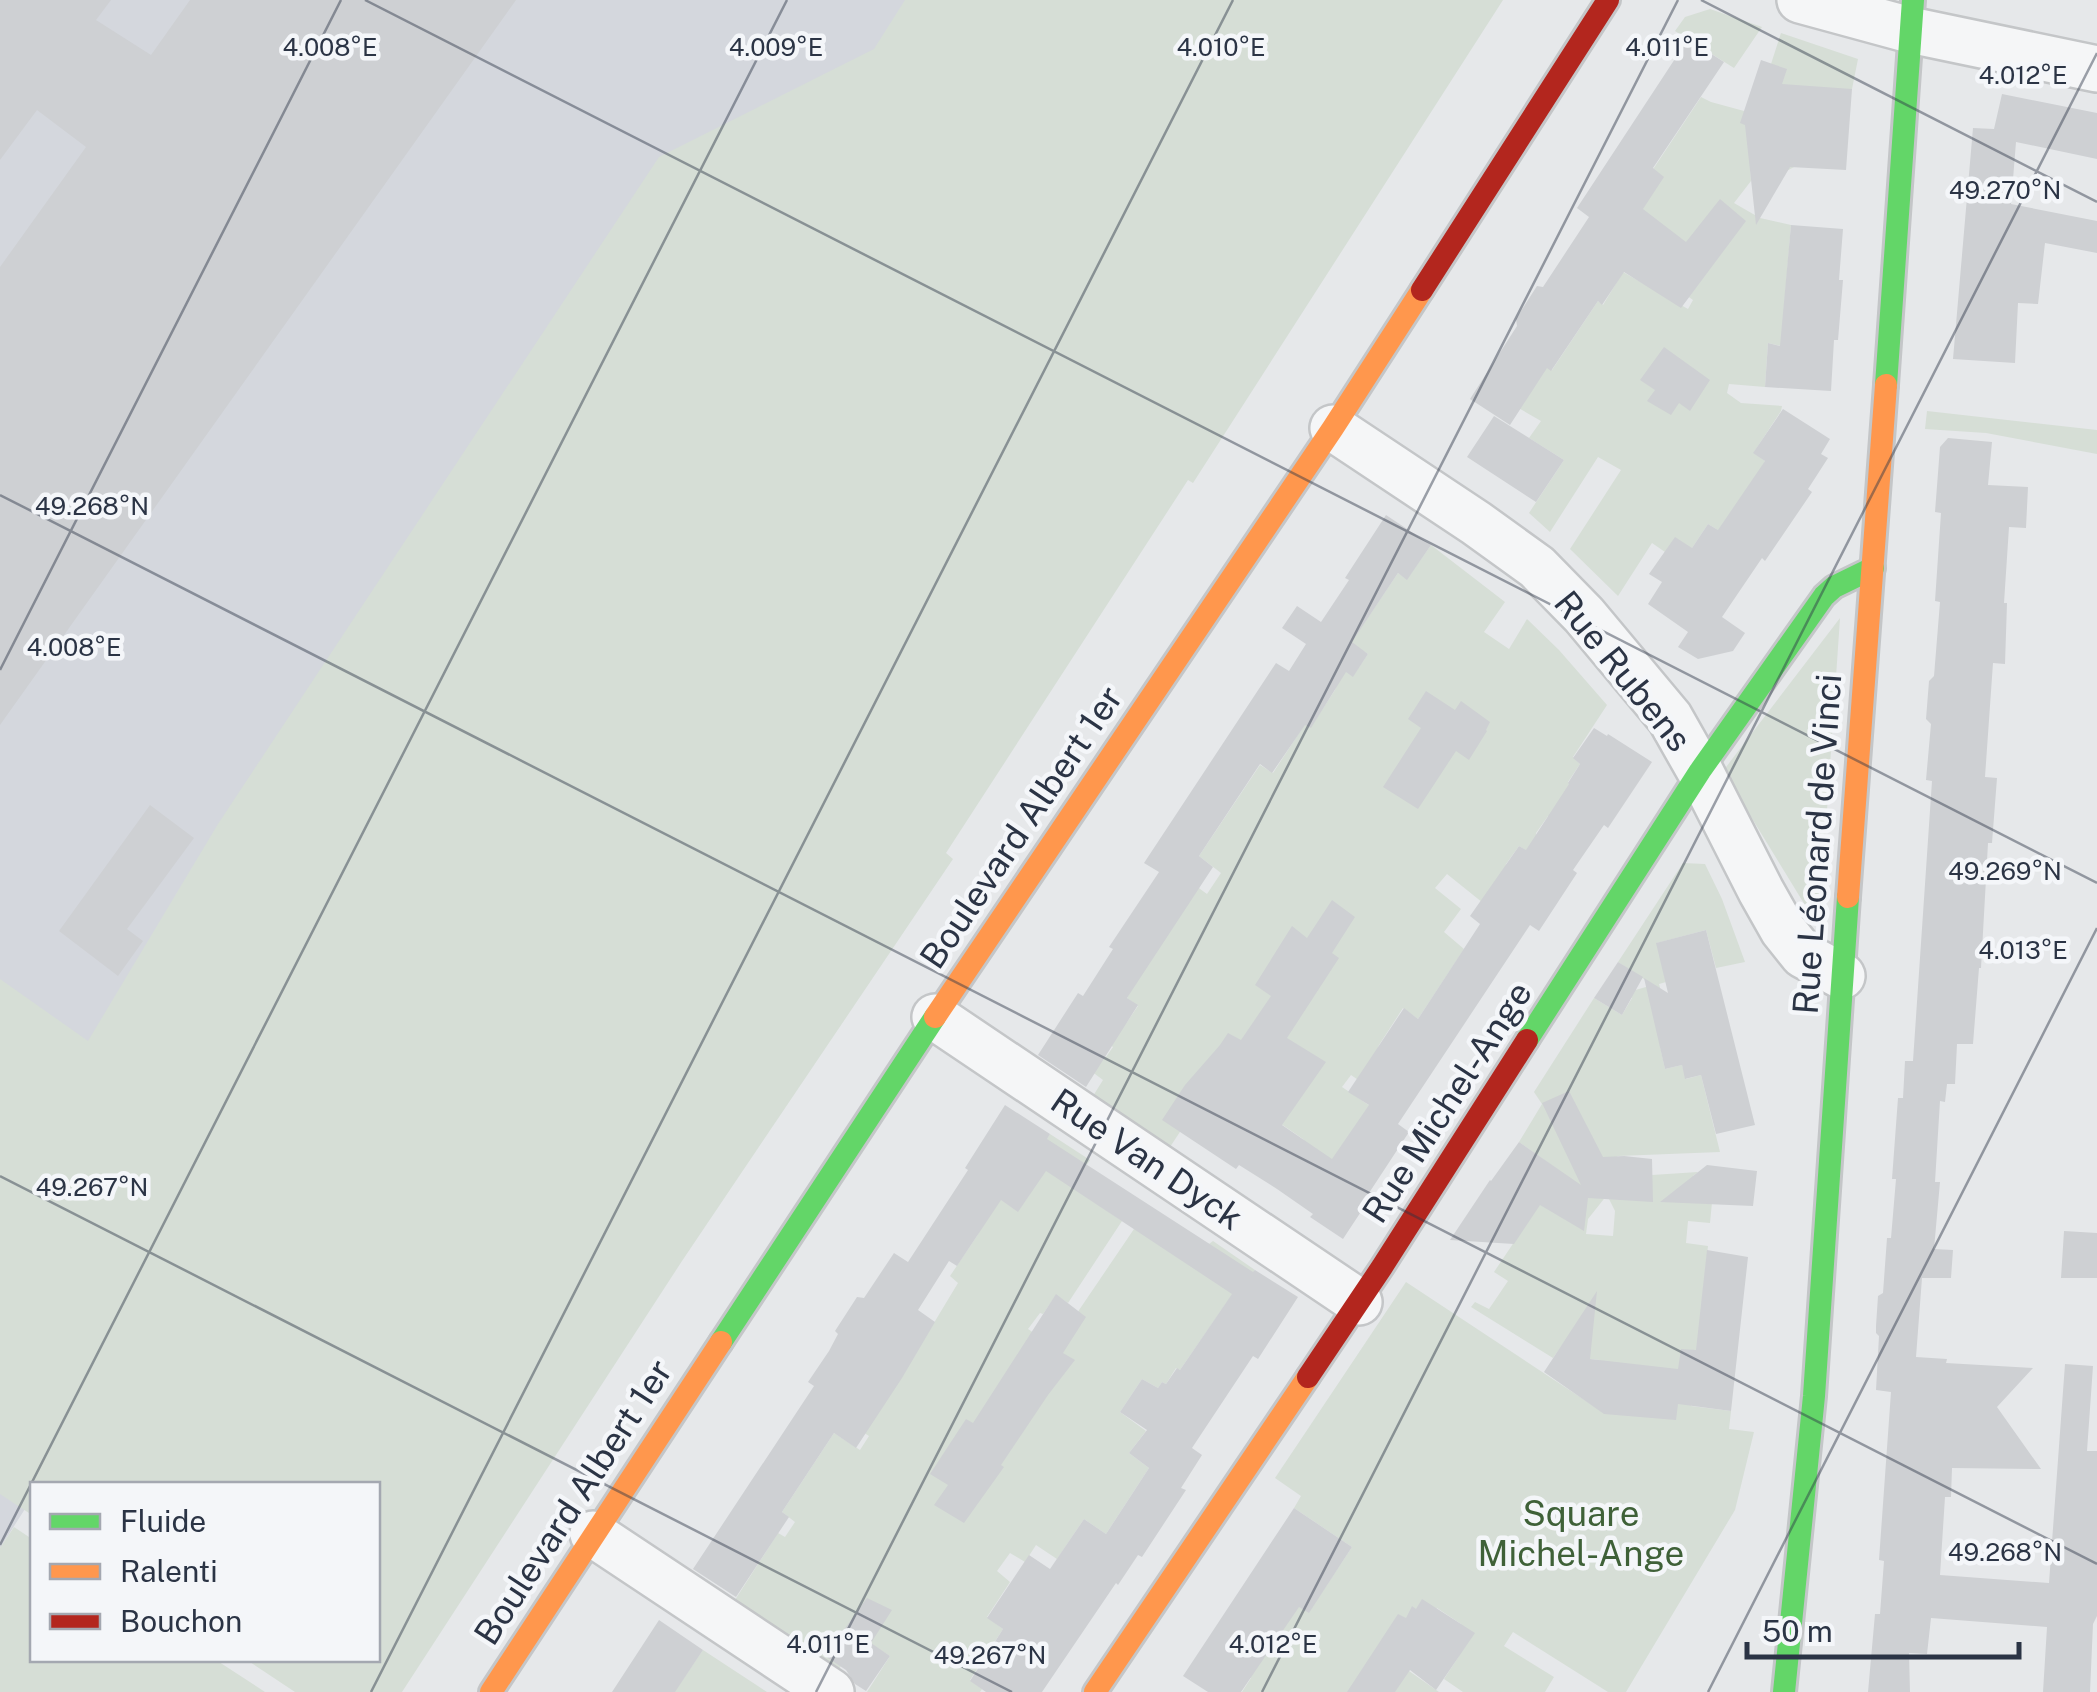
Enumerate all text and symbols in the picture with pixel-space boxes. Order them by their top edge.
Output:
text: 4.008°E [283,32,377,62]
text: 4.009°E [729,32,823,62]
text: 4.010°E [1176,32,1266,62]
text: 4.011°E [1625,32,1709,62]
text: 4.012°E [1979,60,2067,90]
text: 49.270°N [1949,175,2061,205]
text: 49.268°N [35,491,149,521]
street label: Rue Rubens [1546,583,1700,759]
text: 4.008°E [27,632,121,662]
street label: Rue Léonard de Vinci [1785,672,1849,1016]
street label: Boulevard Albert 1er [911,678,1131,976]
text: 49.269°N [1948,856,2062,886]
text: 4.013°E [1978,935,2068,965]
street label: Rue Michel-Ange [1354,974,1540,1230]
street label: Rue Van Dyck [1043,1080,1251,1238]
text: 49.267°N [36,1172,148,1202]
street label: Boulevard Albert 1er [466,1352,680,1652]
legend [30,1482,380,1662]
park label: Square Michel-Ange [1478,1493,1684,1574]
text: Fluide [120,1503,206,1539]
text: 49.268°N [1948,1537,2062,1567]
text: Ralenti [120,1553,218,1589]
scale bar [1747,1597,2020,1659]
text: Bouchon [120,1603,242,1639]
text: 50 m [1762,1613,1833,1649]
text: 4.011°E [786,1629,870,1659]
text: 4.012°E [1229,1629,1317,1659]
text: 49.267°N [934,1640,1046,1670]

